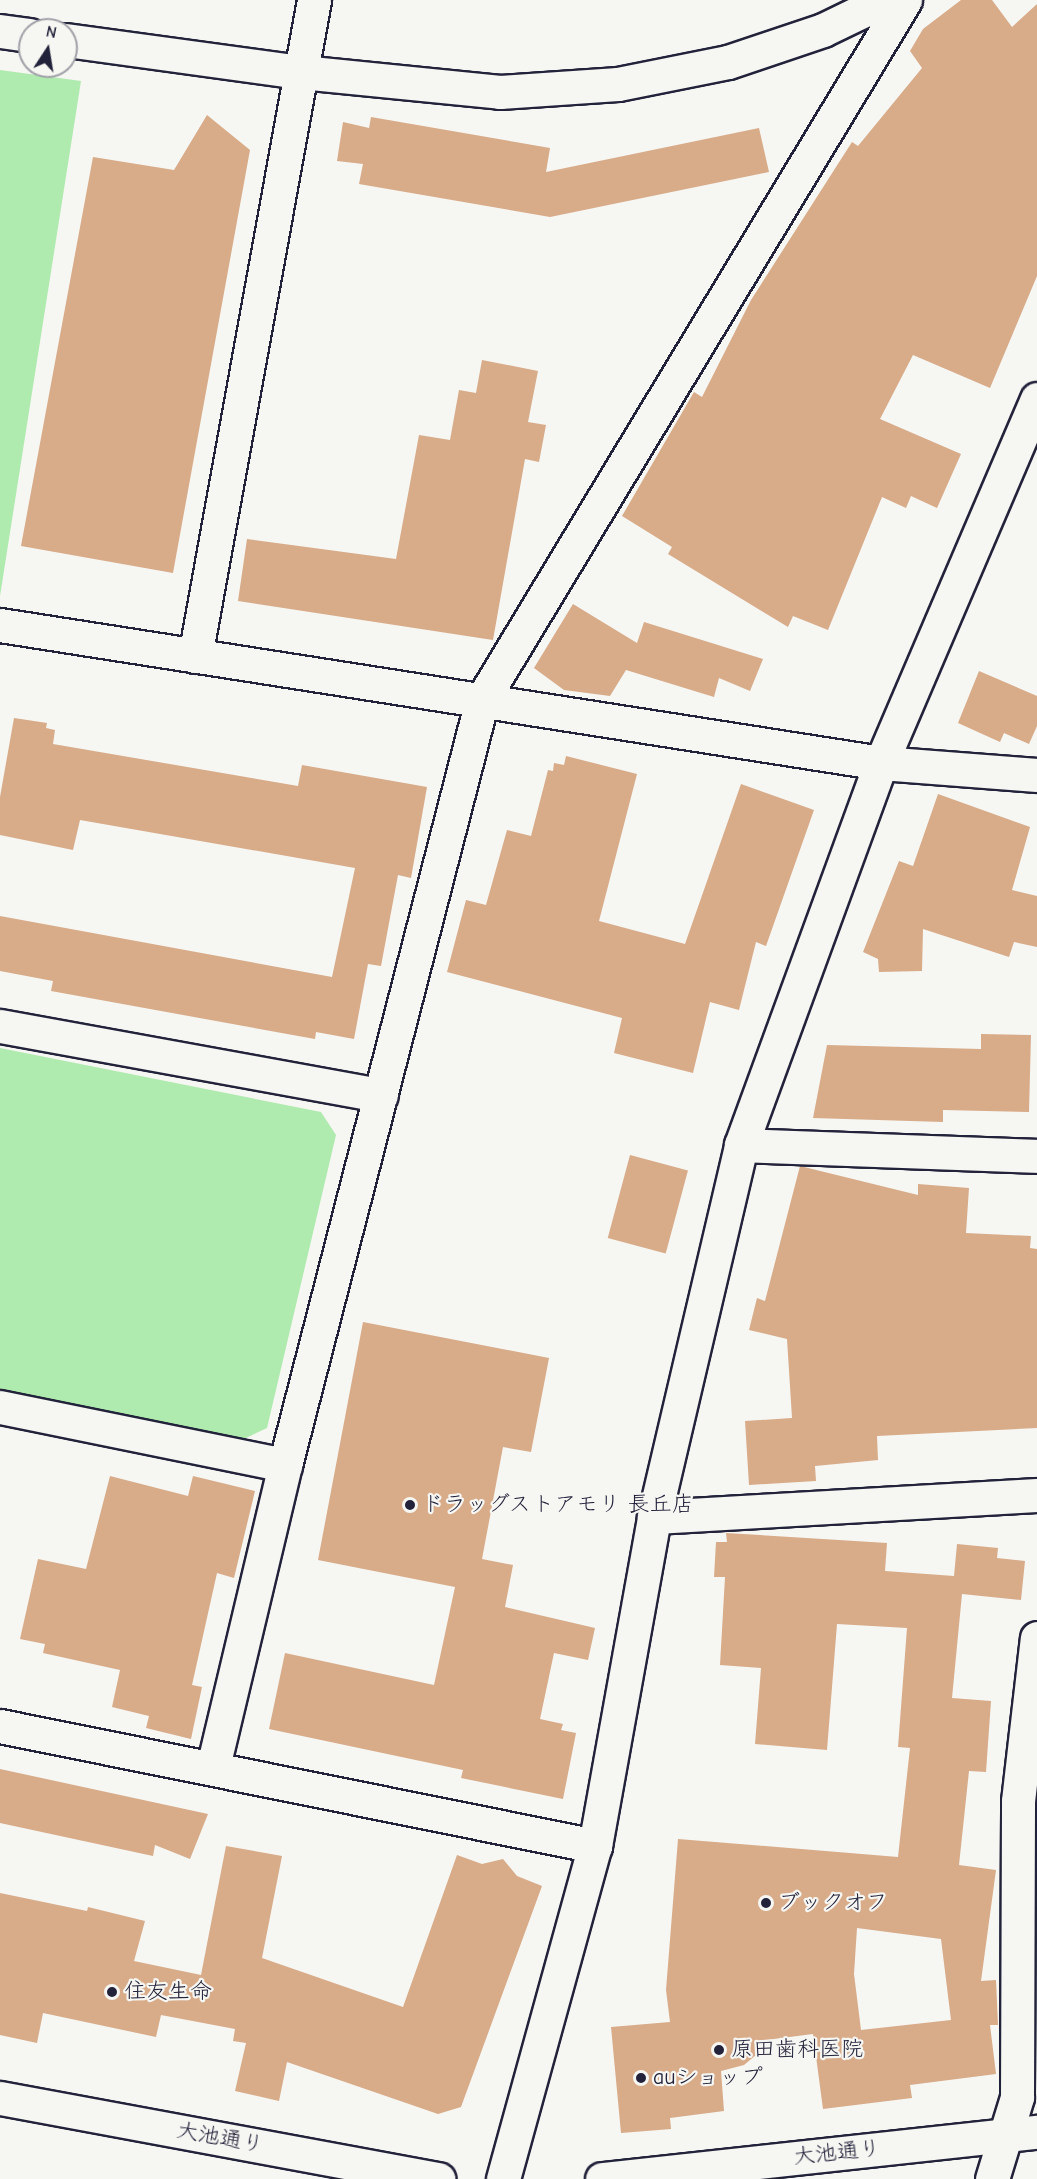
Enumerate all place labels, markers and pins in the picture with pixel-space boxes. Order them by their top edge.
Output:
place label: ドラッグストアモリ 長丘店 [422,1492,693,1518]
marker: ドラッグストアモリ 長丘店 [403,1498,417,1512]
place label: ブックオフ [778,1890,888,1916]
marker: ブックオフ [759,1896,773,1910]
place label: 住友生命 [124,1979,212,2005]
marker: 住友生命 [105,1985,119,1999]
place label: 原田歯科医院 [731,2037,863,2063]
marker: 原田歯科医院 [712,2043,726,2057]
place label: auショップ [653,2065,764,2091]
marker: auショップ [634,2071,648,2085]

